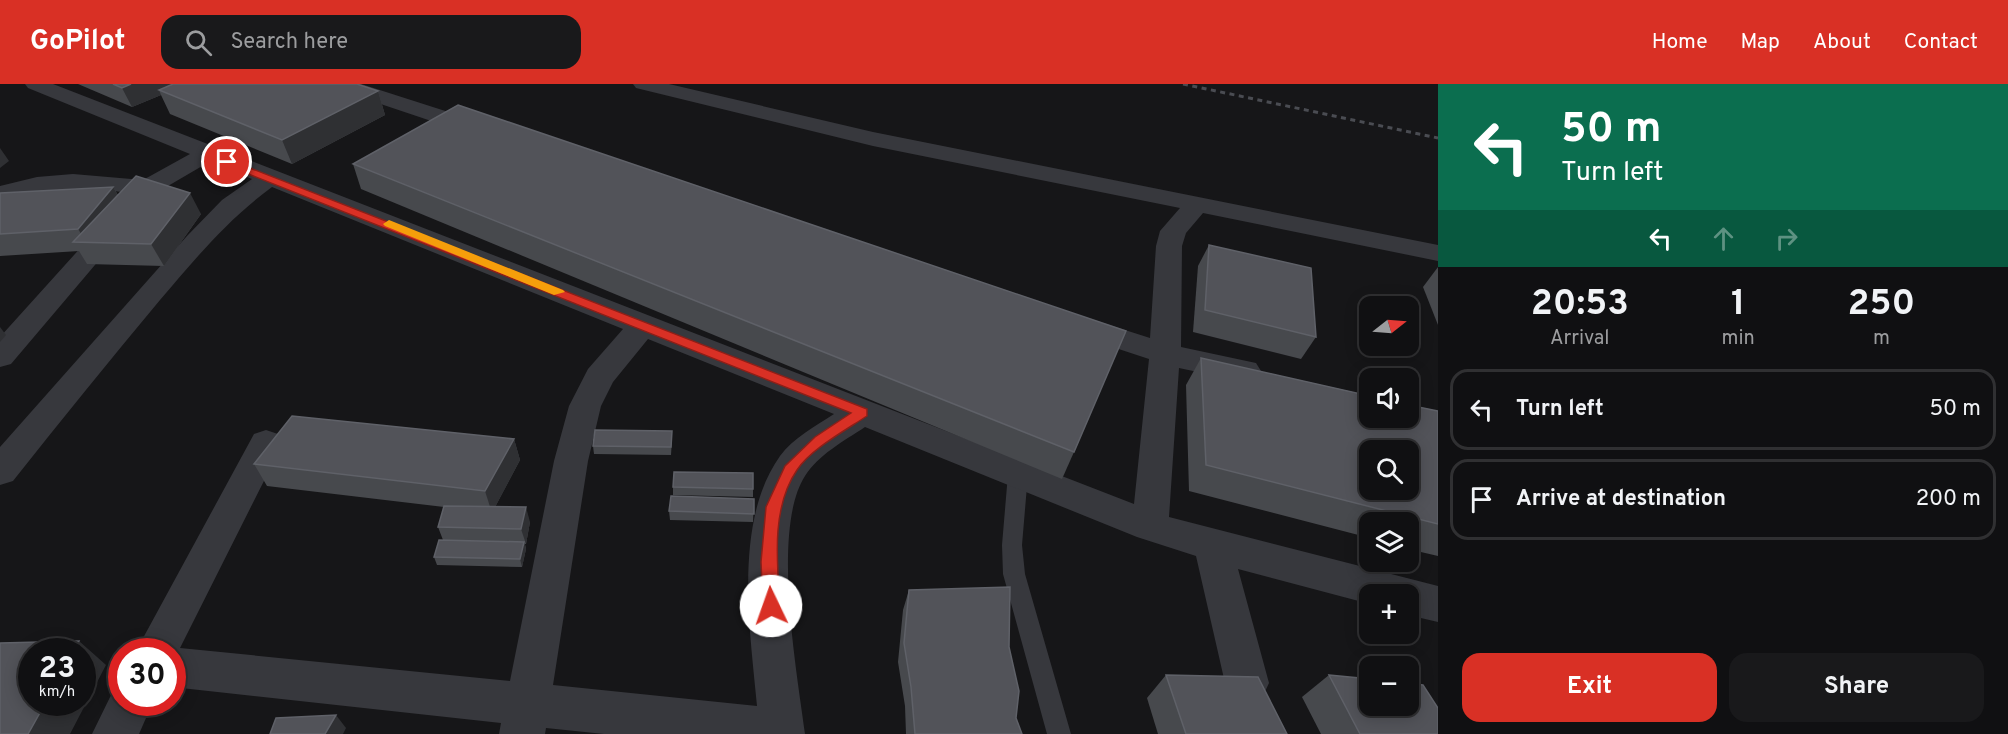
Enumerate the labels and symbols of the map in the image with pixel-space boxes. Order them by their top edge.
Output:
pin [201,136,252,187]
north arrow [1359,296,1419,356]
position arrow [739,574,803,638]
speed limit sign: 30 [108,638,186,716]

